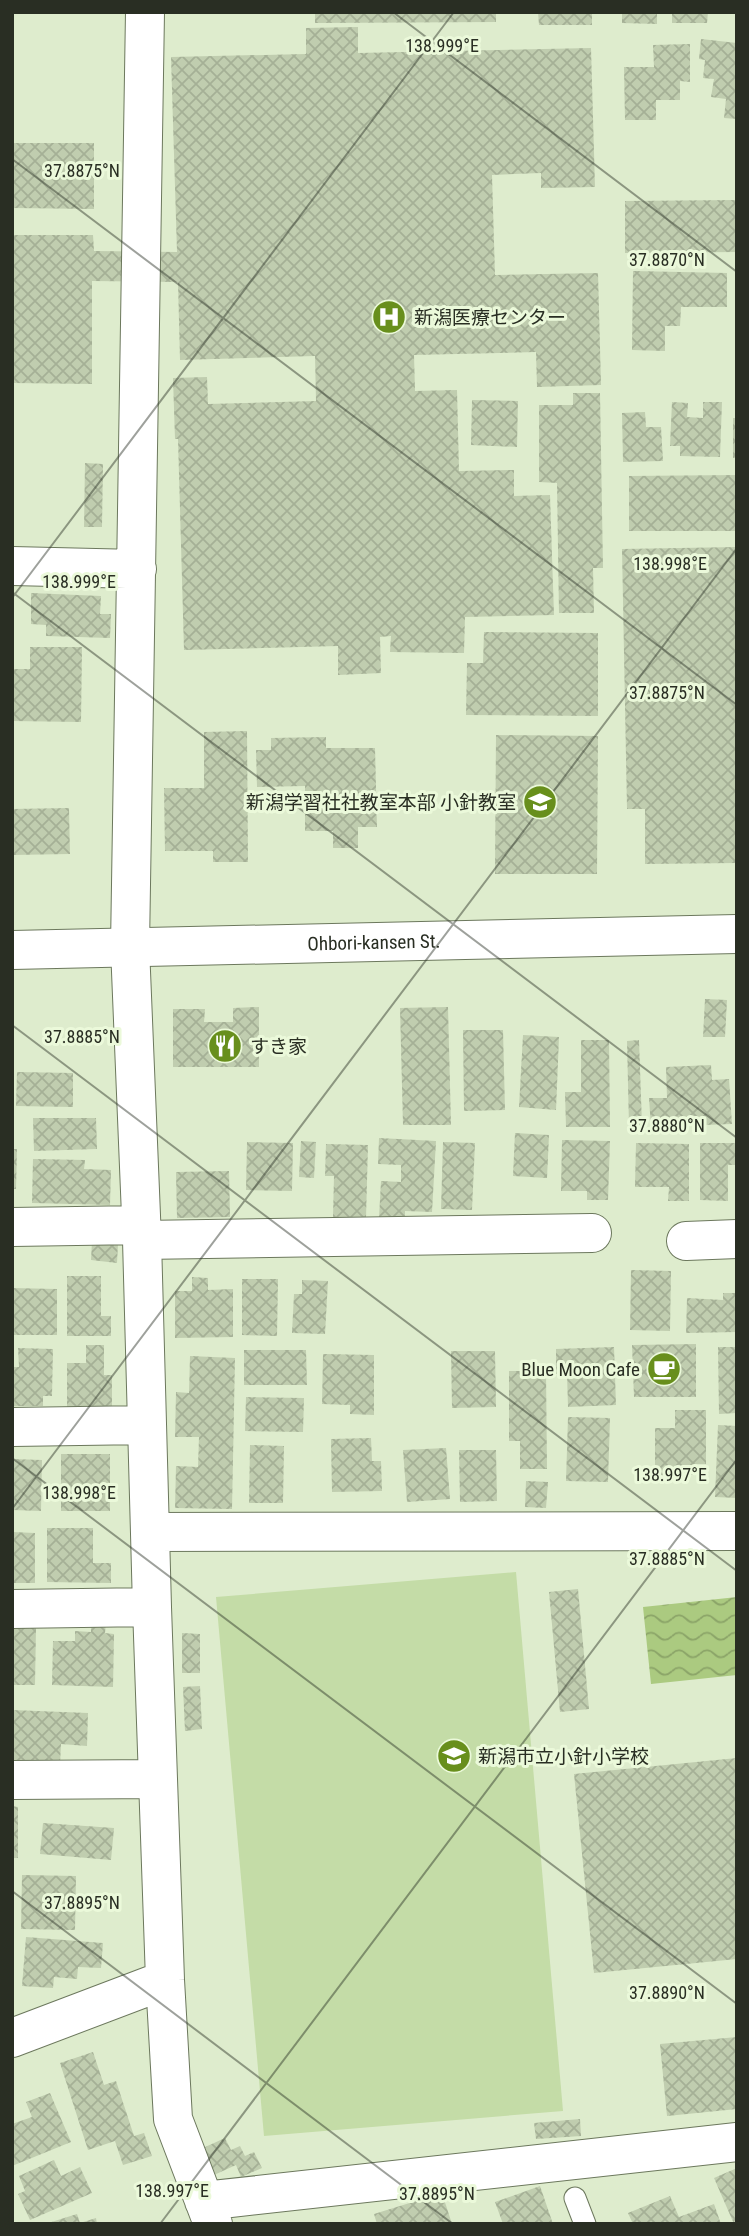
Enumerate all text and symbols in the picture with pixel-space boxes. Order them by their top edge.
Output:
text: 138.999°E [405,35,479,56]
text: 37.8875°N [44,160,120,181]
text: 37.8870°N [629,249,705,270]
hospital icon: 新潟医療センター [370,298,408,336]
place label: 新潟医療センター [414,306,566,329]
text: 138.998°E [633,553,707,574]
text: 138.999°E [42,571,116,592]
text: 37.8875°N [629,682,705,703]
school or university icon: 新潟学習社社教室本部 小針教室 [521,783,559,821]
place label: 新潟学習社社教室本部 小針教室 [246,791,516,814]
street label: Ohbori-kansen St. [307,929,441,955]
text: 37.8885°N [44,1026,120,1047]
restaurant icon: すき家 [206,1027,244,1065]
place label: すき家 [250,1035,307,1058]
text: 37.8880°N [629,1115,705,1136]
cafe icon: Blue Moon Cafe [645,1350,683,1388]
place label: Blue Moon Cafe [521,1358,640,1381]
text: 138.997°E [633,1464,707,1485]
text: 138.998°E [42,1482,116,1503]
text: 37.8885°N [629,1548,705,1569]
school or university icon: 新潟市立小針小学校 [435,1737,473,1775]
place label: 新潟市立小針小学校 [478,1745,649,1768]
text: 37.8895°N [44,1892,120,1913]
text: 37.8890°N [629,1982,705,2003]
text: 138.997°E [135,2180,209,2201]
text: 37.8895°N [399,2183,475,2204]

